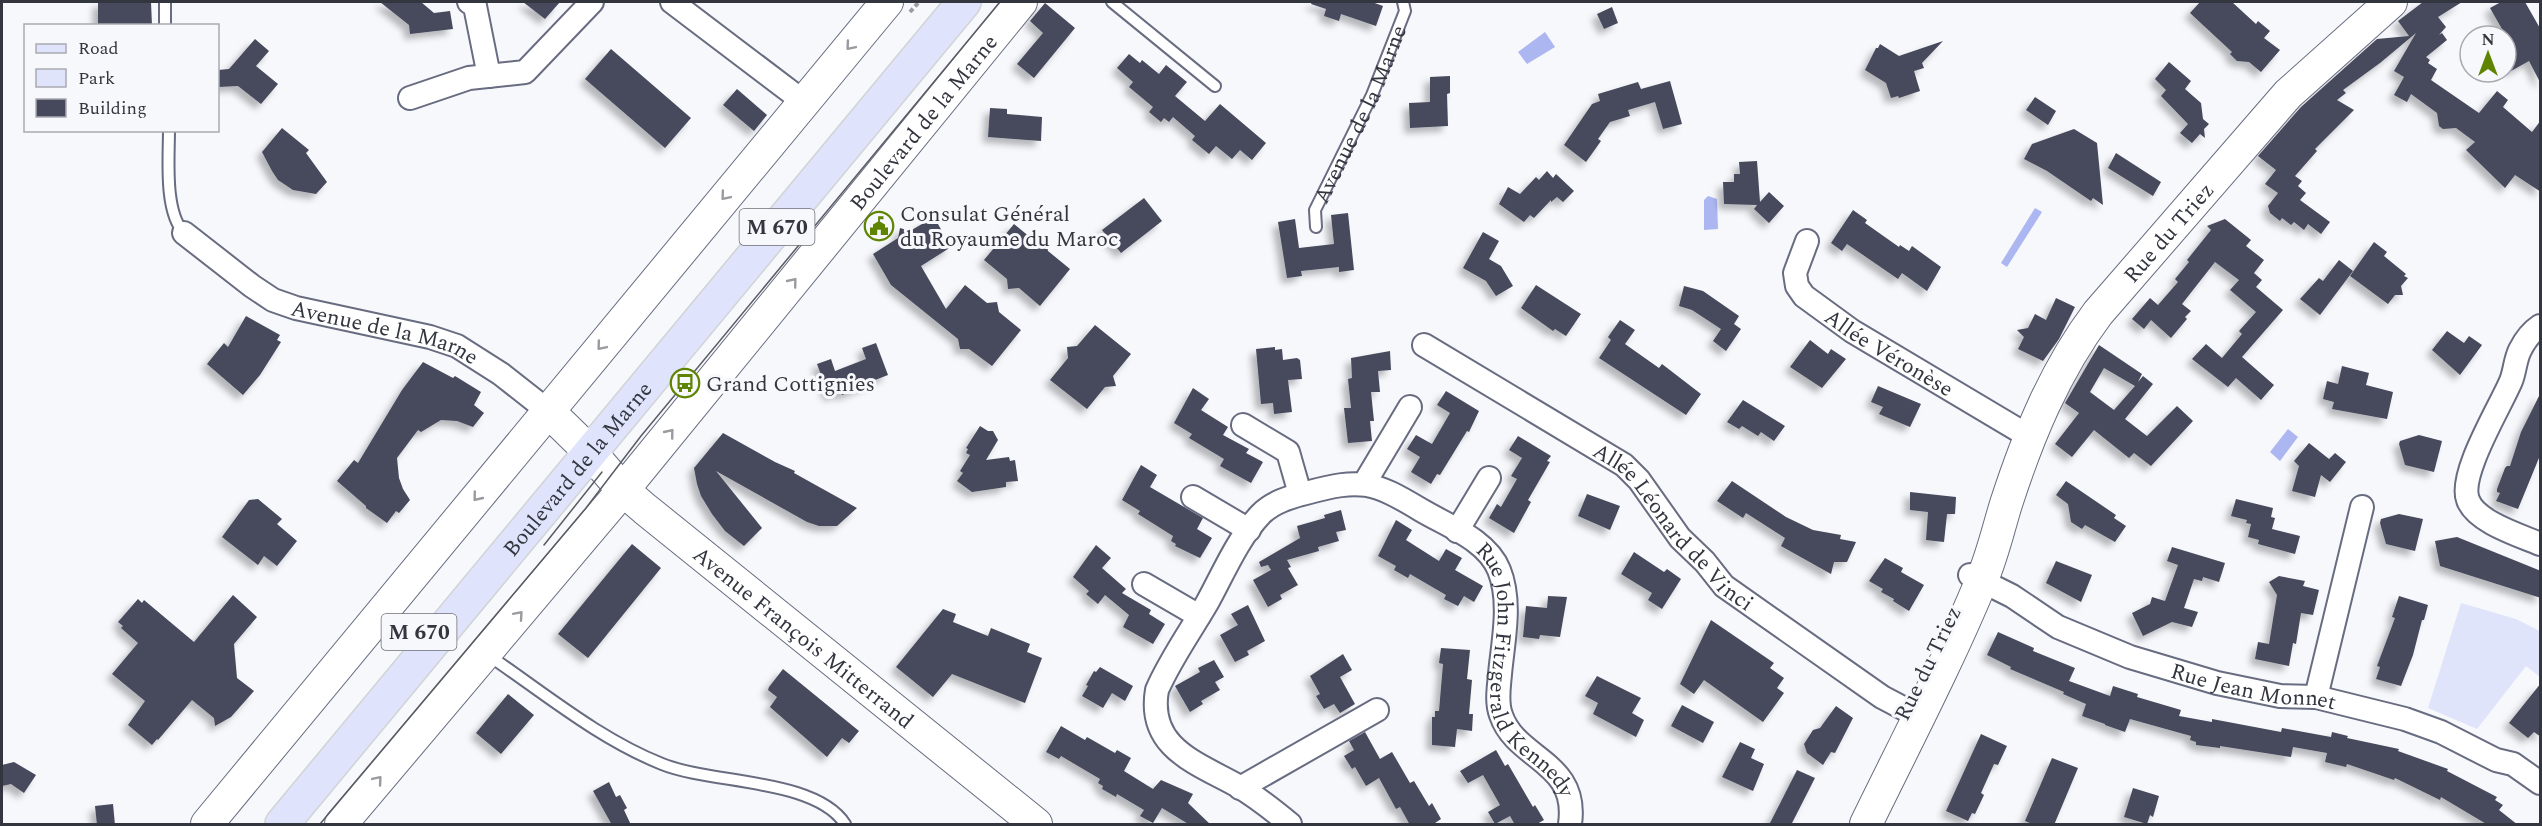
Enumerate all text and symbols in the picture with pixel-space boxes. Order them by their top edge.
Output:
street label: Avenue de la Marne [1306,20,1416,210]
legend [24,24,219,132]
north arrow [2458,24,2518,84]
street label: Boulevard de la Marne [842,28,1006,218]
text: N [2481,28,2495,52]
text: Road [78,35,119,62]
one-way arrow [846,40,857,51]
text: Park [78,65,115,92]
text: Building [78,95,147,122]
street label: Rue du Triez [2116,175,2222,291]
one-way arrow [721,189,732,200]
place label: Consulat Général du Royaume du Maroc [900,198,1119,256]
road number: M 670 [740,209,814,245]
public building icon: Consulat Général du Royaume du Maroc [863,210,895,242]
one-way arrow [786,278,797,289]
street label: Avenue de la Marne [288,292,485,374]
street label: Allée Véronèse [1817,301,1959,406]
one-way arrow [597,339,608,350]
bus stop icon: Grand Cottignies [669,367,701,399]
place label: Grand Cottignies [706,368,875,401]
street label: Boulevard de la Marne [495,374,661,564]
one-way arrow [662,429,673,440]
street label: Allée Léonard de Vinci [1586,435,1760,620]
one-way arrow [473,490,484,501]
street label: Rue John Fitzgerald Kennedy [1468,535,1583,803]
street label: Avenue François Mitterrand [685,539,921,737]
street label: Rue du Triez [1886,601,1970,727]
one-way arrow [511,611,522,622]
road number: M 670 [382,614,456,650]
street label: Rue Jean Monnet [2167,655,2340,719]
one-way arrow [371,775,382,786]

